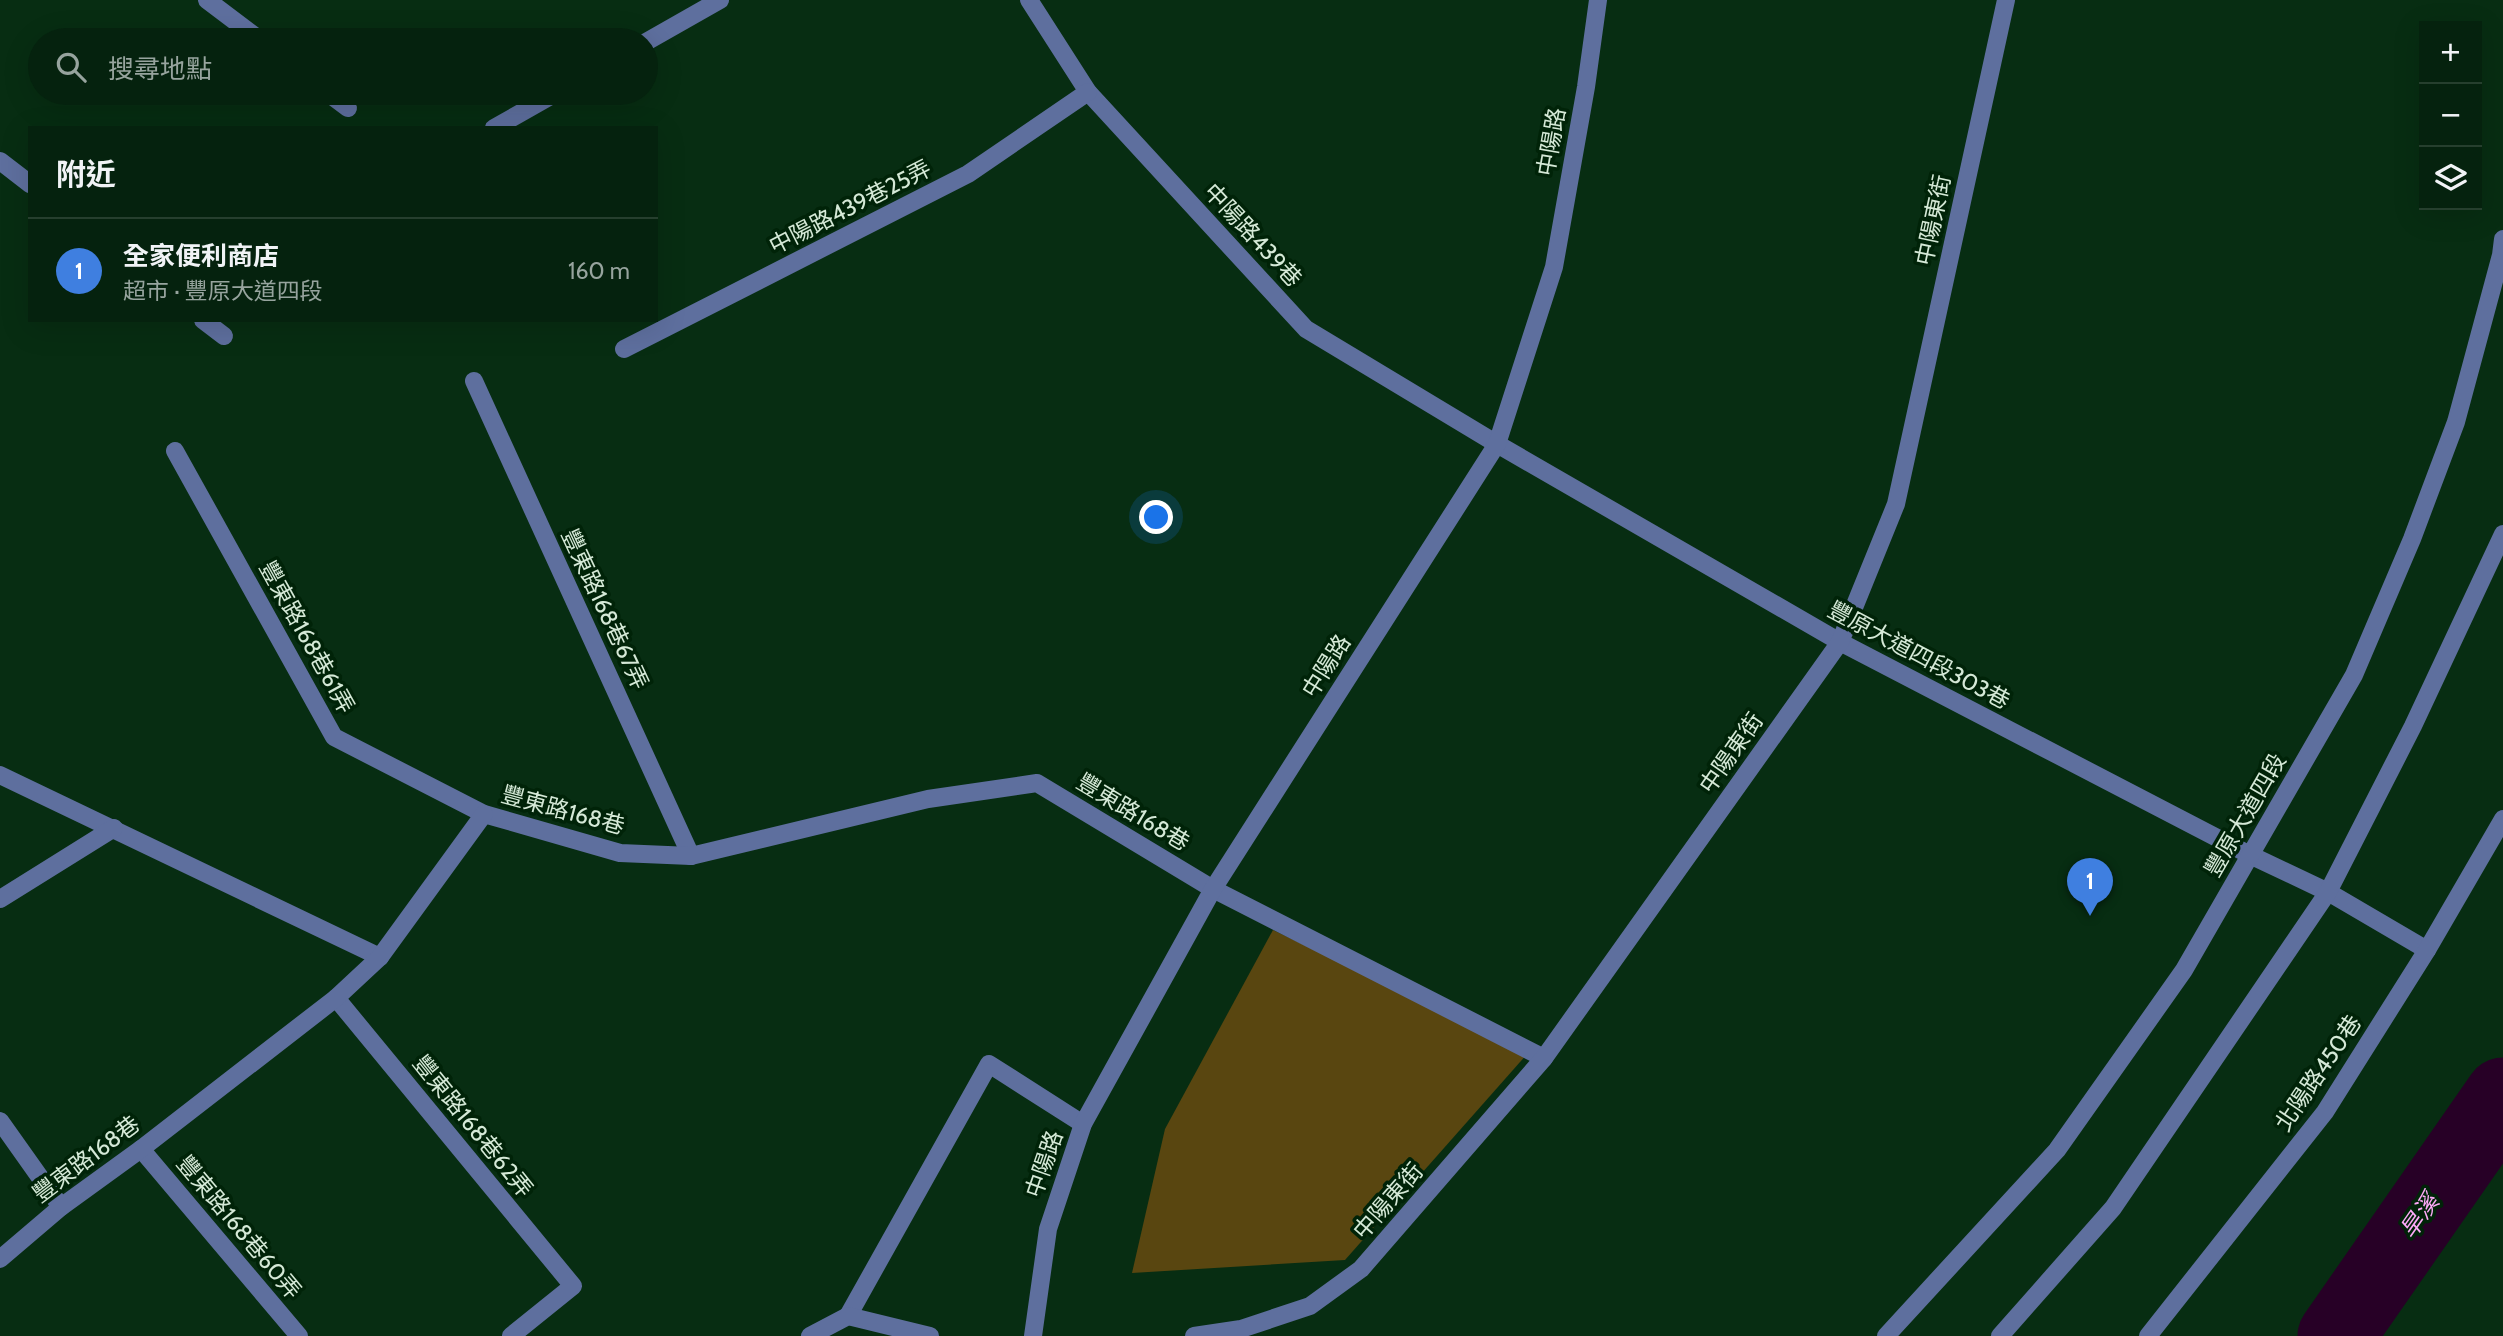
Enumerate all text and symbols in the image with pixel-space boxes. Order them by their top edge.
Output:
map controls [2419,21,2482,210]
button: + [2419,21,2482,84]
search box [28,28,658,105]
icon: search [52,48,90,86]
text: 搜尋地點 [108,53,212,85]
button: − [2419,84,2482,147]
street label: 中陽路 [1531,106,1571,178]
button: layers [2419,147,2482,210]
street label: 中陽路439巷25弄 [764,154,936,260]
text: 附近 [56,156,116,193]
street label: 中陽東街 [1910,172,1956,268]
street label: 中陽路439巷 [1198,178,1308,292]
text: 全家便利商店 [123,240,279,272]
text: 1 [75,257,83,285]
text: 160 m [568,257,630,285]
text: 超市 · 豐原大道四段 [123,277,323,305]
your location [1139,500,1173,534]
street label: 豐東路168巷67弄 [556,524,654,694]
street label: 豐東路168巷61弄 [254,556,360,718]
street label: 豐原大道四段303巷 [1823,595,2015,715]
street label: 中陽路 [1296,629,1356,703]
street label: 中陽東街 [1693,707,1769,799]
street label: 豐原大道四段 [2198,748,2292,882]
street label: 豐東路168巷 [1072,767,1194,857]
street label: 豐東路168巷 [498,780,628,840]
pin: 1 [2067,858,2113,916]
street label: 北陽路450巷 [2269,1010,2367,1136]
street label: 豐東路168巷62弄 [407,1049,539,1203]
street label: 豐東路168巷 [27,1110,145,1208]
street label: 中陽路 [1020,1127,1068,1201]
street label: 豐東路168巷60弄 [171,1150,307,1304]
street label: 中陽東街 [1347,1157,1429,1245]
water label: 旱溪 [2393,1186,2446,1244]

